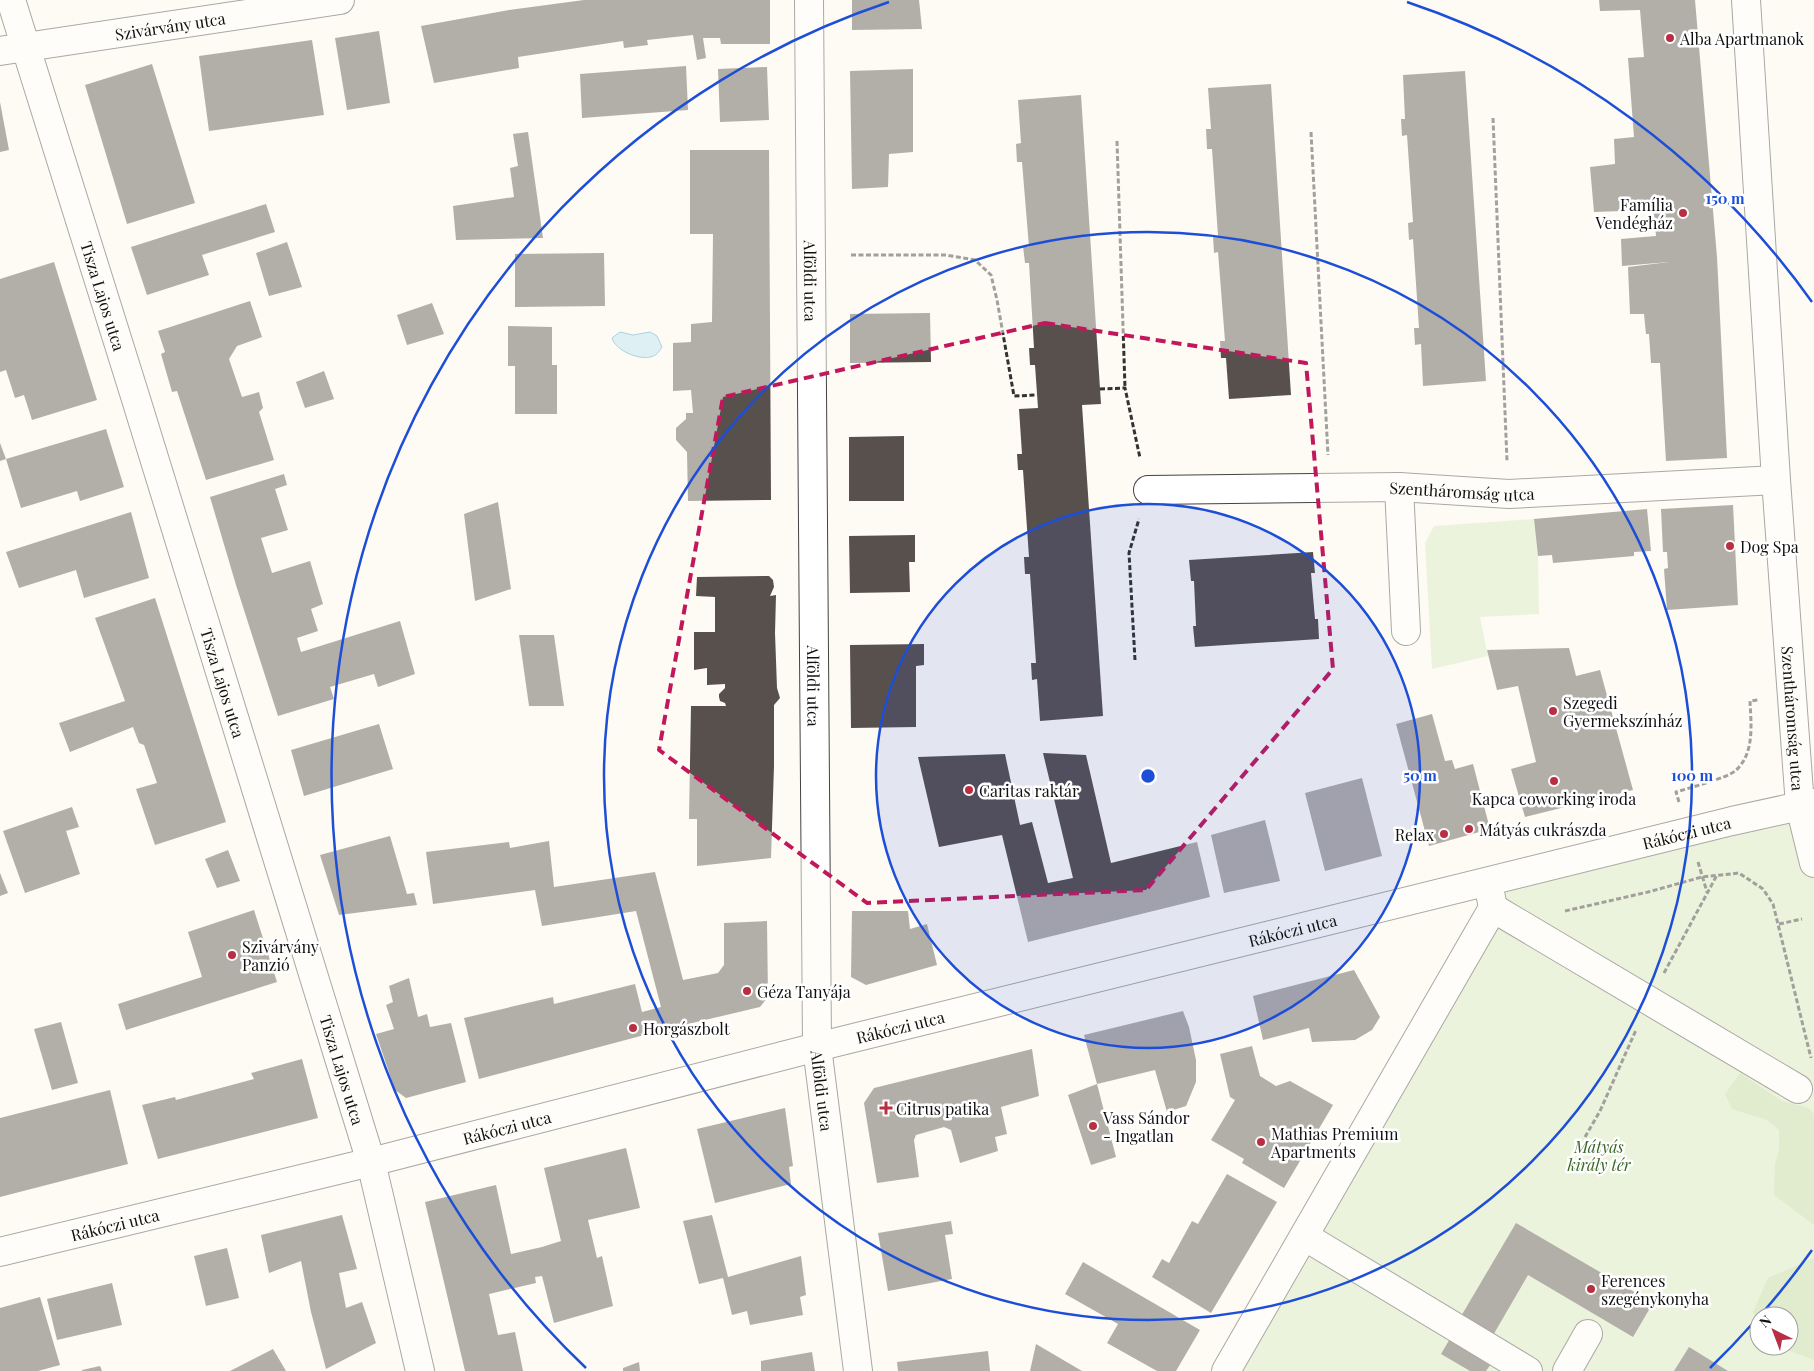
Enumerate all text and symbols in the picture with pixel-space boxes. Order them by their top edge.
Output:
street label: Szivárvány utca [114,7,227,44]
place label: Alba Apartmanok [1679,28,1804,49]
marker: Alba Apartmanok [1664,32,1676,44]
text: 150 m [1705,188,1745,208]
place label: Família Vendégház [1594,194,1673,233]
marker: Família Vendégház [1677,207,1689,219]
street label: Tisza Lajos utca [77,239,131,353]
street label: Alföldi utca [800,239,822,322]
street label: Szentháromság utca [1389,476,1535,505]
place label: Dog Spa [1740,536,1799,557]
marker: Dog Spa [1724,540,1736,552]
street label: Tisza Lajos utca [197,625,250,740]
street label: Alföldi utca [803,644,825,727]
street label: Szentháromság utca [1778,645,1809,792]
place label: Szegedi Gyermekszínház [1563,692,1683,731]
marker: Szegedi Gyermekszínház [1547,705,1559,717]
text: 50 m [1403,765,1437,785]
text: 100 m [1671,765,1714,785]
centre of rings [1139,767,1157,785]
marker: Kapca coworking iroda [1548,775,1560,787]
place label: Caritas raktár [979,780,1079,801]
marker: Caritas raktár [963,784,975,796]
place label: Kapca coworking iroda [1472,788,1636,809]
street label: Rákóczi utca [1640,811,1733,853]
place label: Mátyás cukrászda [1479,819,1607,840]
marker: Mátyás cukrászda [1463,823,1475,835]
place label: Relax [1395,824,1435,845]
marker: Relax [1438,828,1450,840]
street label: Rákóczi utca [1246,909,1339,951]
place label: Szivárvány Panzió [242,936,319,975]
marker: Szivárvány Panzió [226,949,238,961]
place label: Géza Tanyája [757,981,851,1002]
marker: Géza Tanyája [741,985,753,997]
street label: Rákóczi utca [854,1005,947,1047]
street label: Tisza Lajos utca [316,1012,369,1127]
place label: Horgászbolt [643,1018,730,1039]
marker: Horgászbolt [627,1022,639,1034]
street label: Alföldi utca [807,1048,838,1132]
place label: Citrus patika [896,1098,989,1119]
marker: Citrus patika [880,1102,892,1114]
street label: Rákóczi utca [460,1106,553,1148]
place label: Vass Sándor - Ingatlan [1102,1107,1190,1146]
marker: Vass Sándor - Ingatlan [1087,1120,1099,1132]
place label: Mathias Premium Apartments [1270,1123,1398,1162]
marker: Mathias Premium Apartments [1255,1136,1267,1148]
park label: Mátyás király tér [1566,1136,1632,1175]
street label: Rákóczi utca [68,1203,161,1245]
place label: Ferences szegénykonyha [1601,1270,1709,1309]
marker: Ferences szegénykonyha [1585,1283,1597,1295]
north arrow [1749,1306,1799,1356]
text: N [1755,1311,1775,1331]

